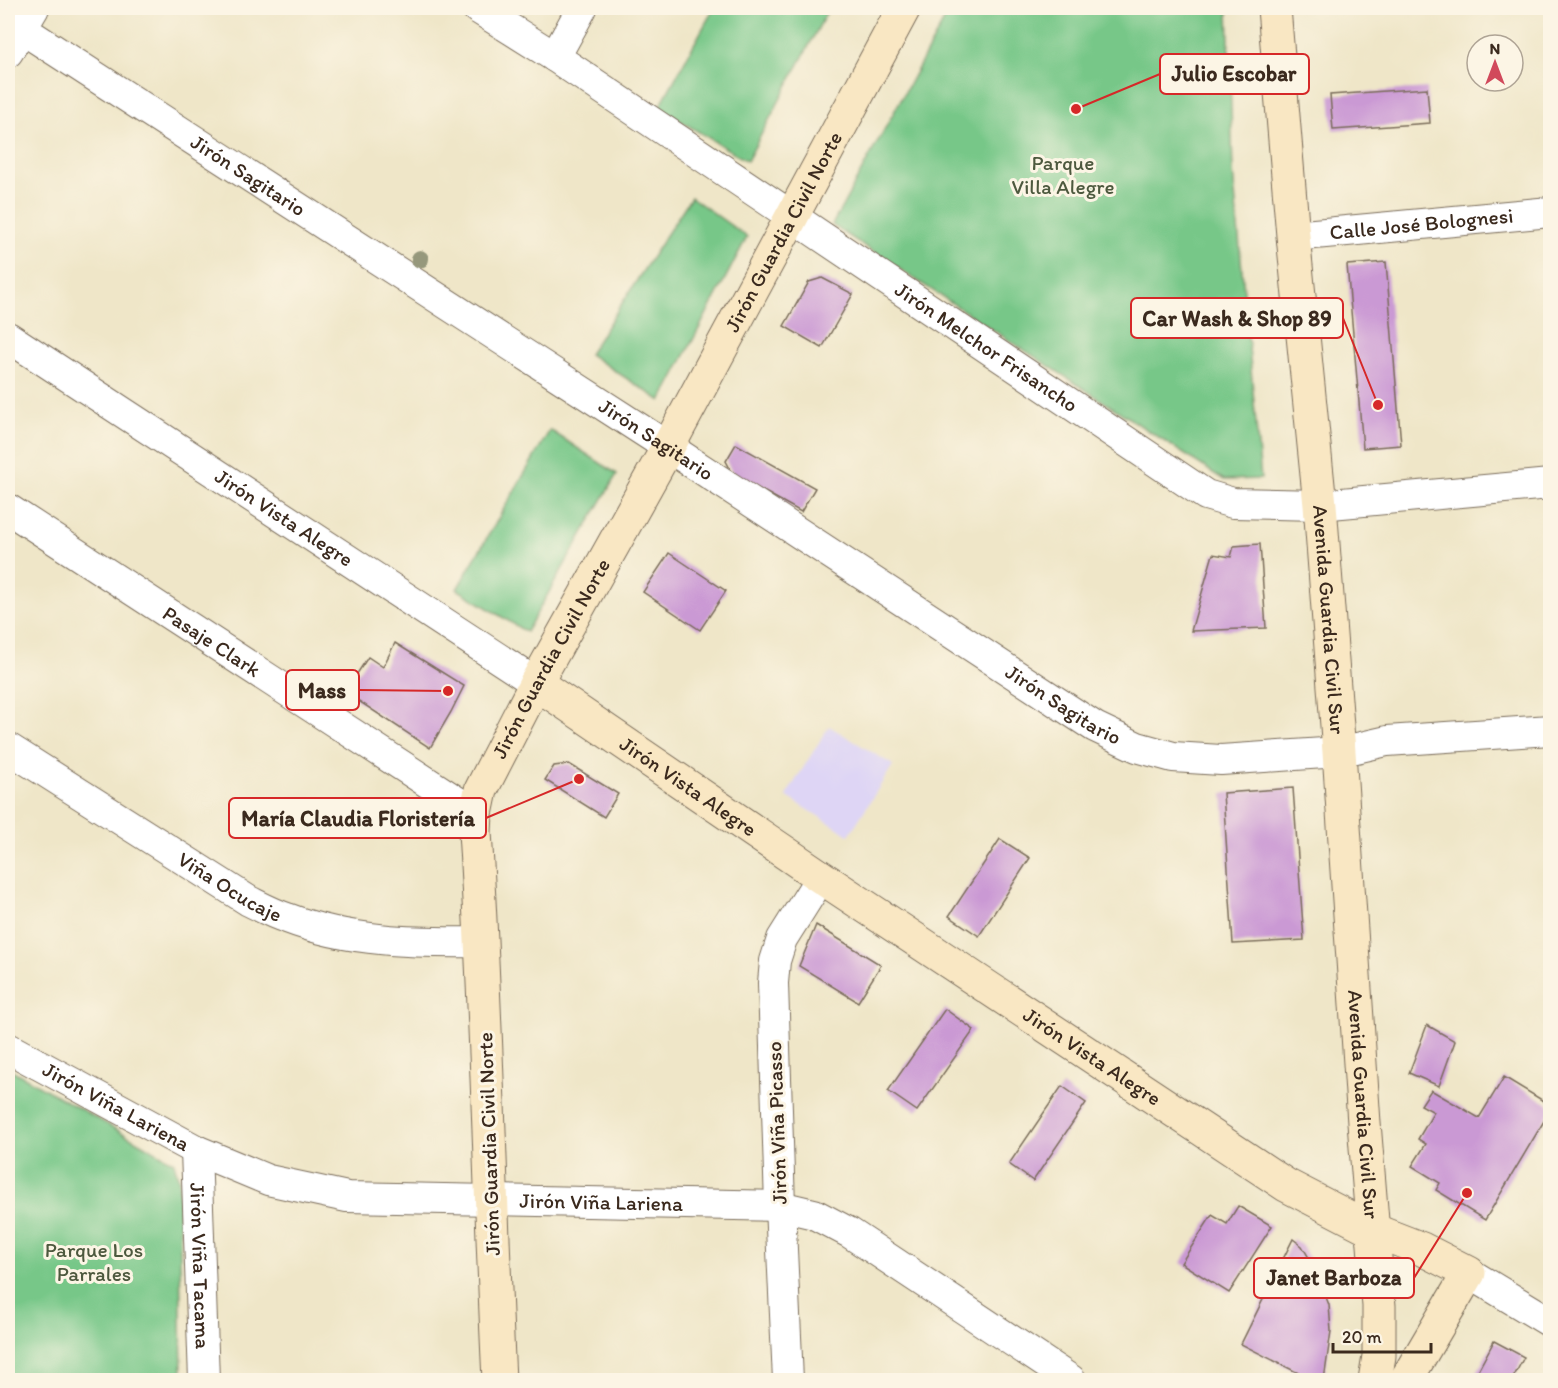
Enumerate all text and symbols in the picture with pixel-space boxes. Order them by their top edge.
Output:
north arrow [1465,33,1525,93]
text: N [1490,39,1500,58]
callout: Julio Escobar [1160,54,1309,94]
text: Julio Escobar [1171,60,1297,87]
street label: Jirón Guardia Civil Norte [719,127,847,336]
street label: Jirón Sagitario [186,129,311,221]
park label: Parque Villa Alegre [1012,150,1114,199]
street label: Calle José Bolognesi [1328,202,1514,245]
street label: Jirón Melchor Frisancho [890,276,1083,417]
callout: Car Wash & Shop 89 [1131,298,1343,338]
text: Car Wash & Shop 89 [1142,305,1332,332]
street label: Jirón Sagitario [594,393,718,485]
street label: Jirón Vista Alegre [211,463,358,572]
street label: Avenida Guardia Civil Sur [1308,504,1351,735]
street label: Jirón Guardia Civil Norte [486,554,615,763]
street label: Pasaje Clark [158,600,266,682]
street label: Jirón Sagitario [1001,659,1125,750]
callout: Mass [286,670,359,710]
text: Mass [298,677,346,704]
street label: Jirón Vista Alegre [615,731,762,841]
callout: María Claudia Floristería [229,798,486,838]
text: María Claudia Floristería [241,805,475,832]
street label: Viña Ocucaje [173,846,286,927]
street label: Avenida Guardia Civil Sur [1343,989,1385,1220]
street label: Jirón Vista Alegre [1019,1002,1166,1111]
street label: Jirón Guardia Civil Norte [472,1032,505,1256]
street label: Jirón Viña Picasso [761,1041,792,1205]
street label: Jirón Viña Lariena [38,1056,194,1156]
street label: Jirón Viña Tacama [185,1182,216,1350]
street label: Jirón Viña Lariena [519,1188,683,1216]
park label: Parque Los Parrales [45,1237,143,1286]
callout: Janet Barboza [1254,1258,1414,1298]
text: Janet Barboza [1265,1264,1402,1291]
scale bar [1333,1316,1430,1354]
text: 20 m [1342,1326,1382,1348]

